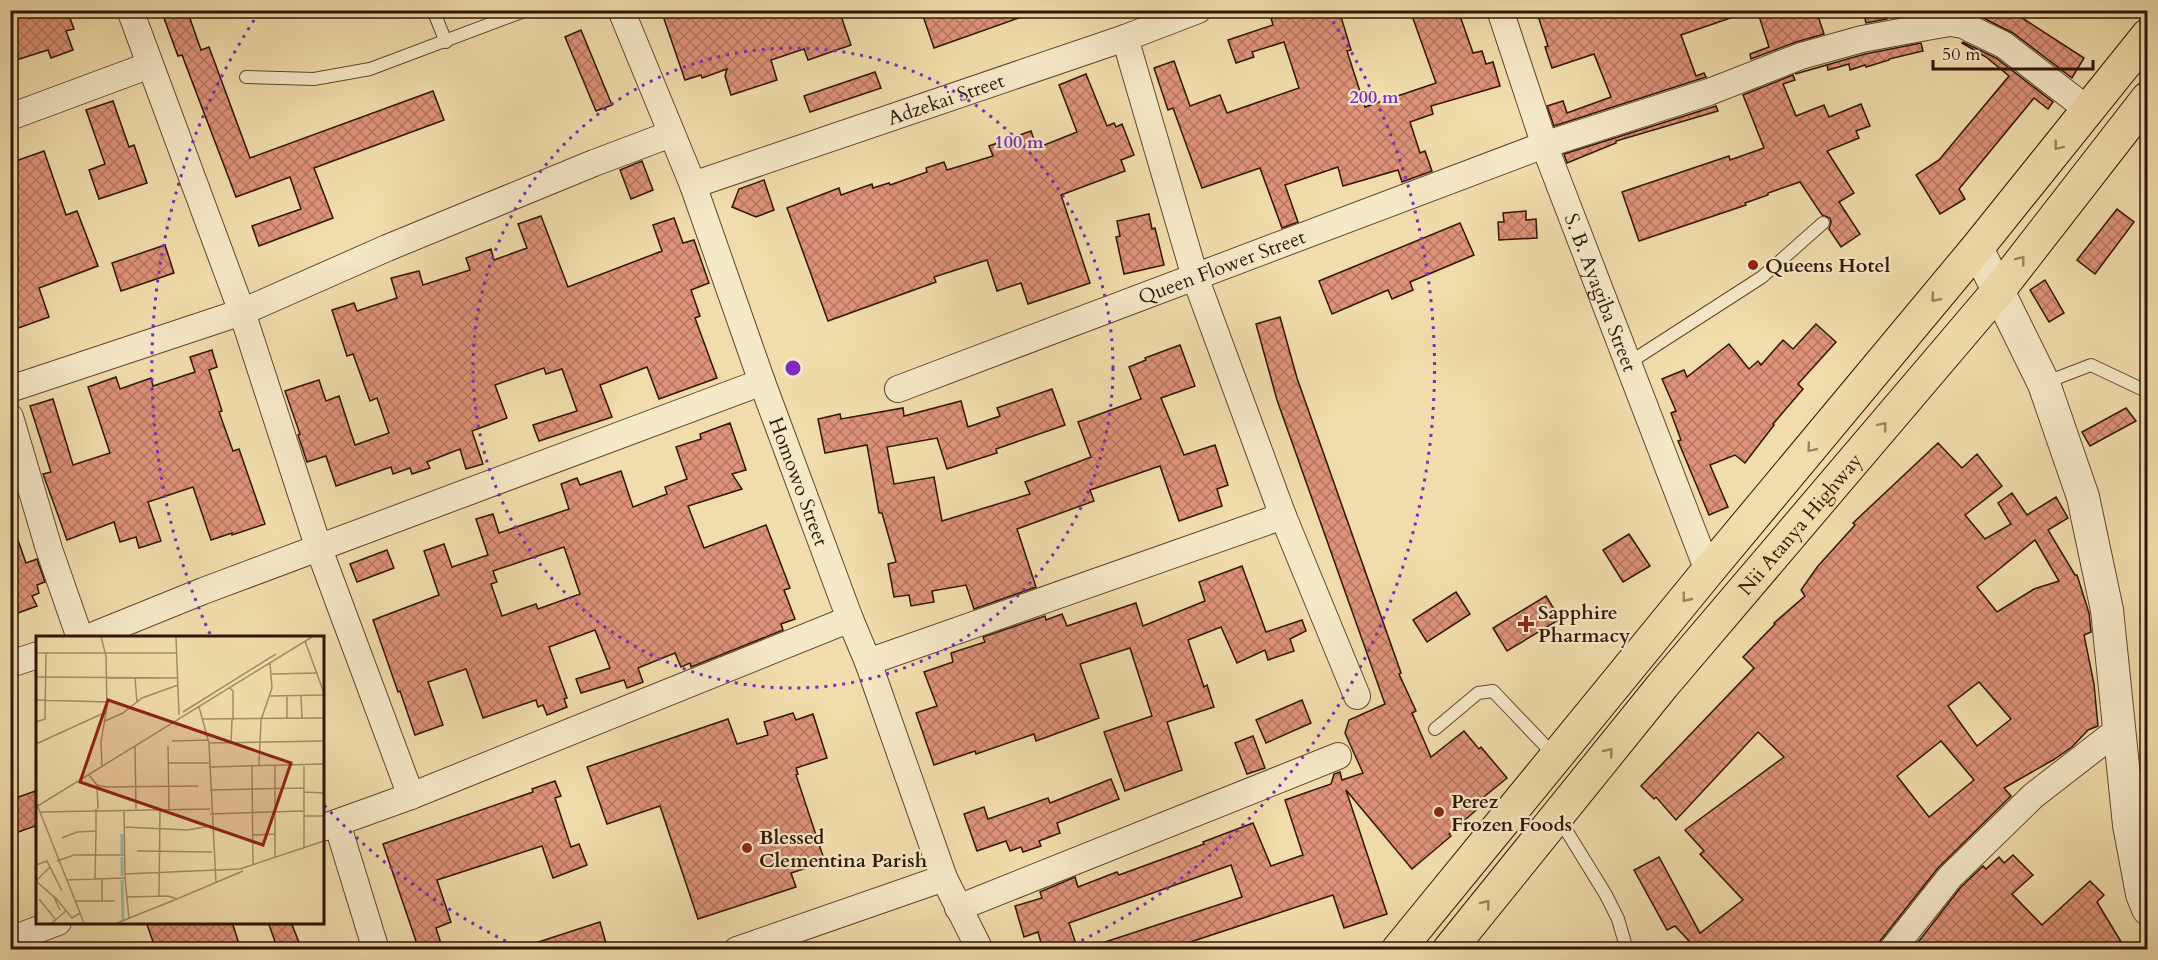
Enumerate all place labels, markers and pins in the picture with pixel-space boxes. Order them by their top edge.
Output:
place label: Queens Hotel [1765,252,1890,279]
marker: Queens Hotel [1746,258,1760,272]
centre of rings [783,358,803,378]
place label: Sapphire Pharmacy [1538,599,1631,649]
marker: Sapphire Pharmacy [1519,617,1533,631]
place label: Perez Frozen Foods [1451,788,1572,838]
marker: Perez Frozen Foods [1432,805,1446,819]
place label: Blessed Clementina Parish [759,824,928,874]
marker: Blessed Clementina Parish [740,841,754,855]

